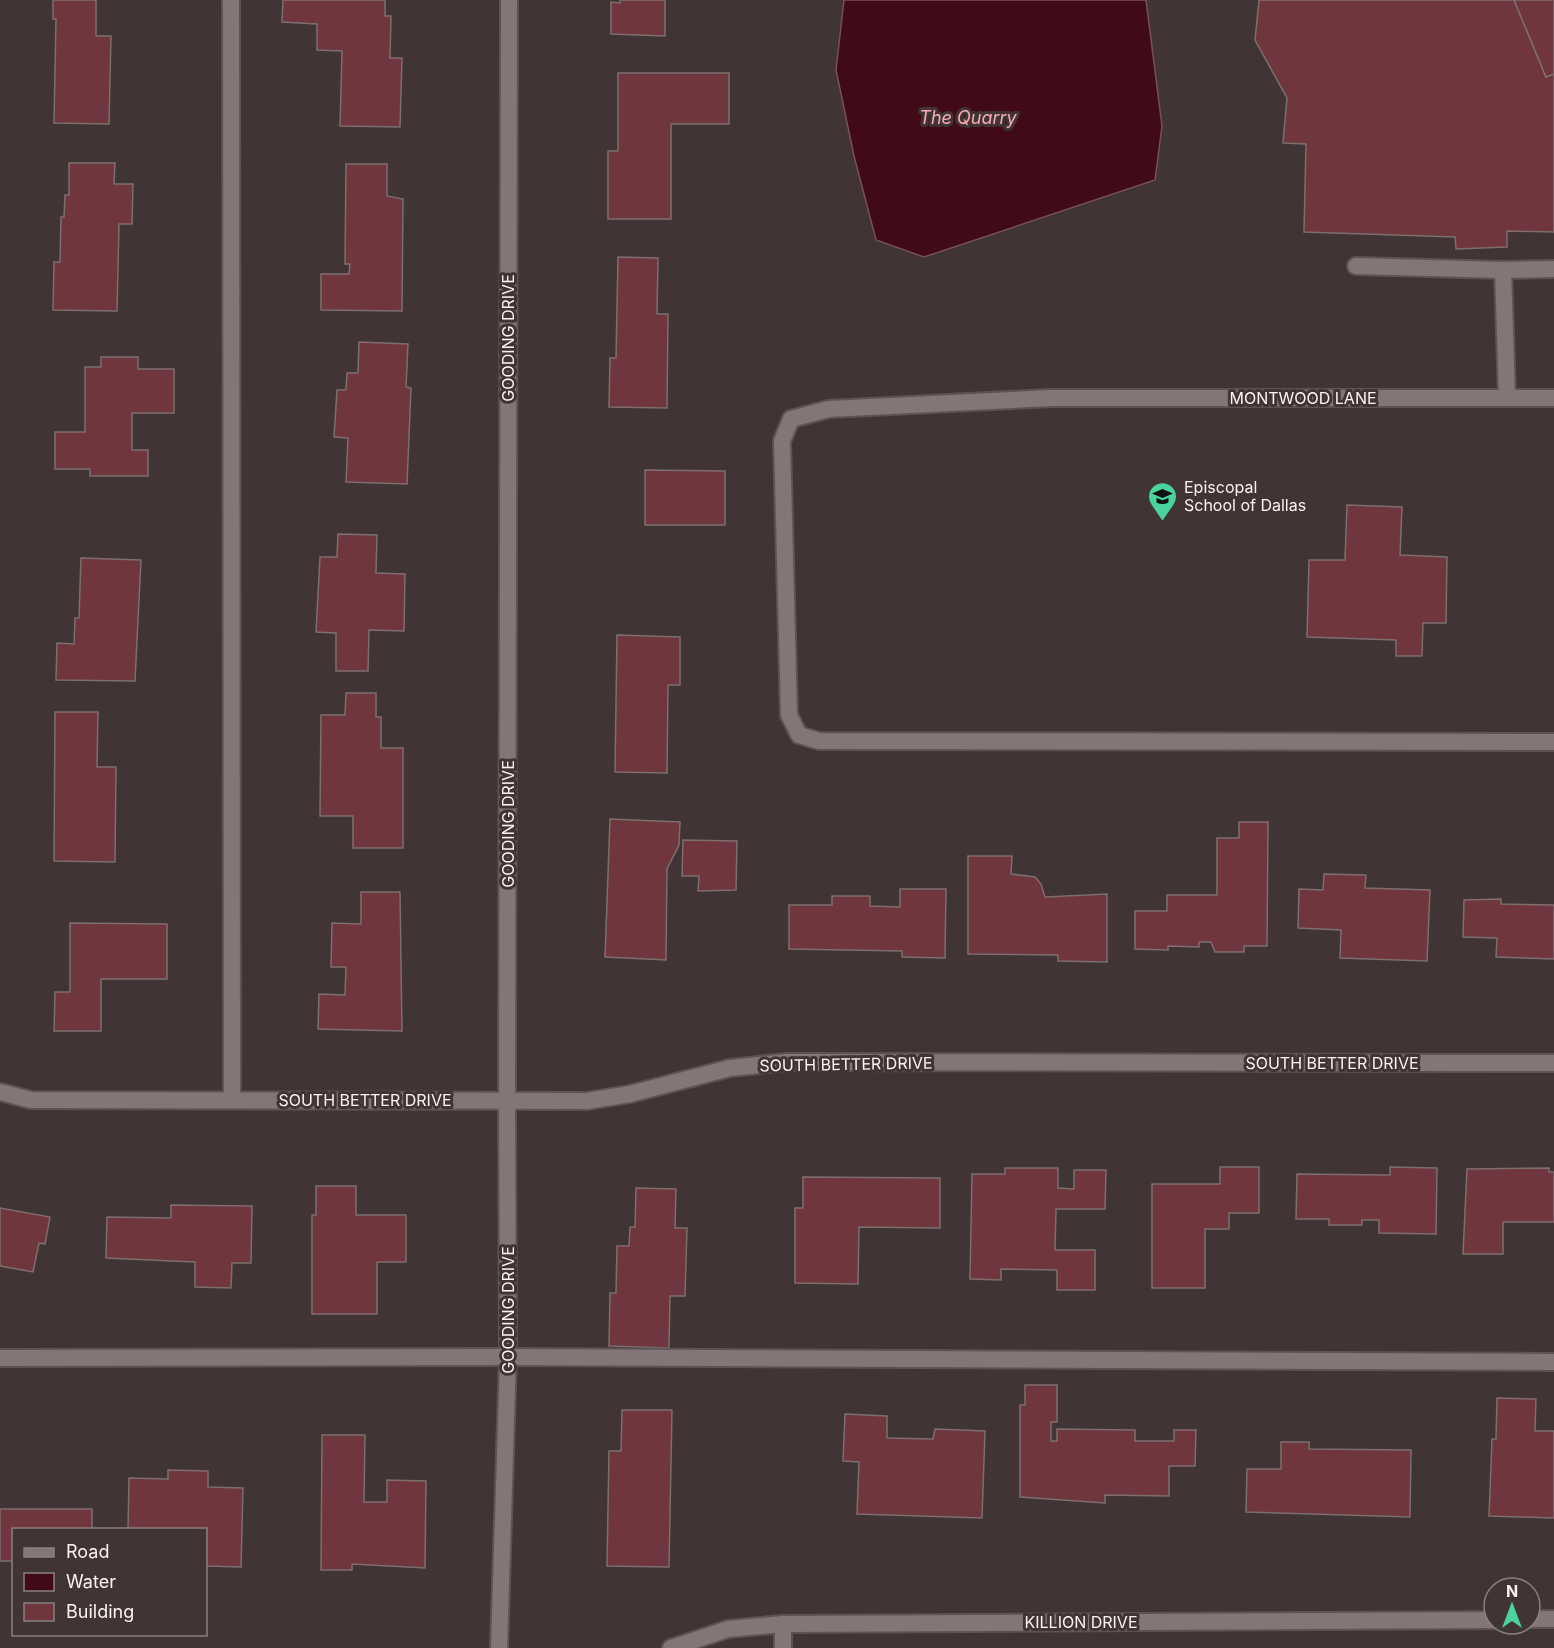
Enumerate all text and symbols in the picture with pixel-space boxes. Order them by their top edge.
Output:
water label: The Quarry [919,107,1018,128]
street label: GOODING DRIVE [498,274,518,402]
street label: MONTWOOD LANE [1229,388,1377,408]
place label: Episcopal School of Dallas [1184,477,1306,515]
school or university icon: Episcopal School of Dallas [1147,480,1179,522]
street label: GOODING DRIVE [498,760,518,888]
street label: SOUTH BETTER DRIVE [759,1052,933,1076]
street label: SOUTH BETTER DRIVE [1245,1053,1419,1073]
street label: SOUTH BETTER DRIVE [278,1090,452,1110]
street label: GOODING DRIVE [498,1246,518,1374]
legend [12,1528,207,1636]
text: Road [66,1541,109,1562]
text: Water [66,1571,116,1592]
north arrow [1482,1576,1542,1636]
text: N [1506,1581,1518,1601]
text: Building [66,1601,134,1622]
street label: KILLION DRIVE [1024,1612,1138,1632]

